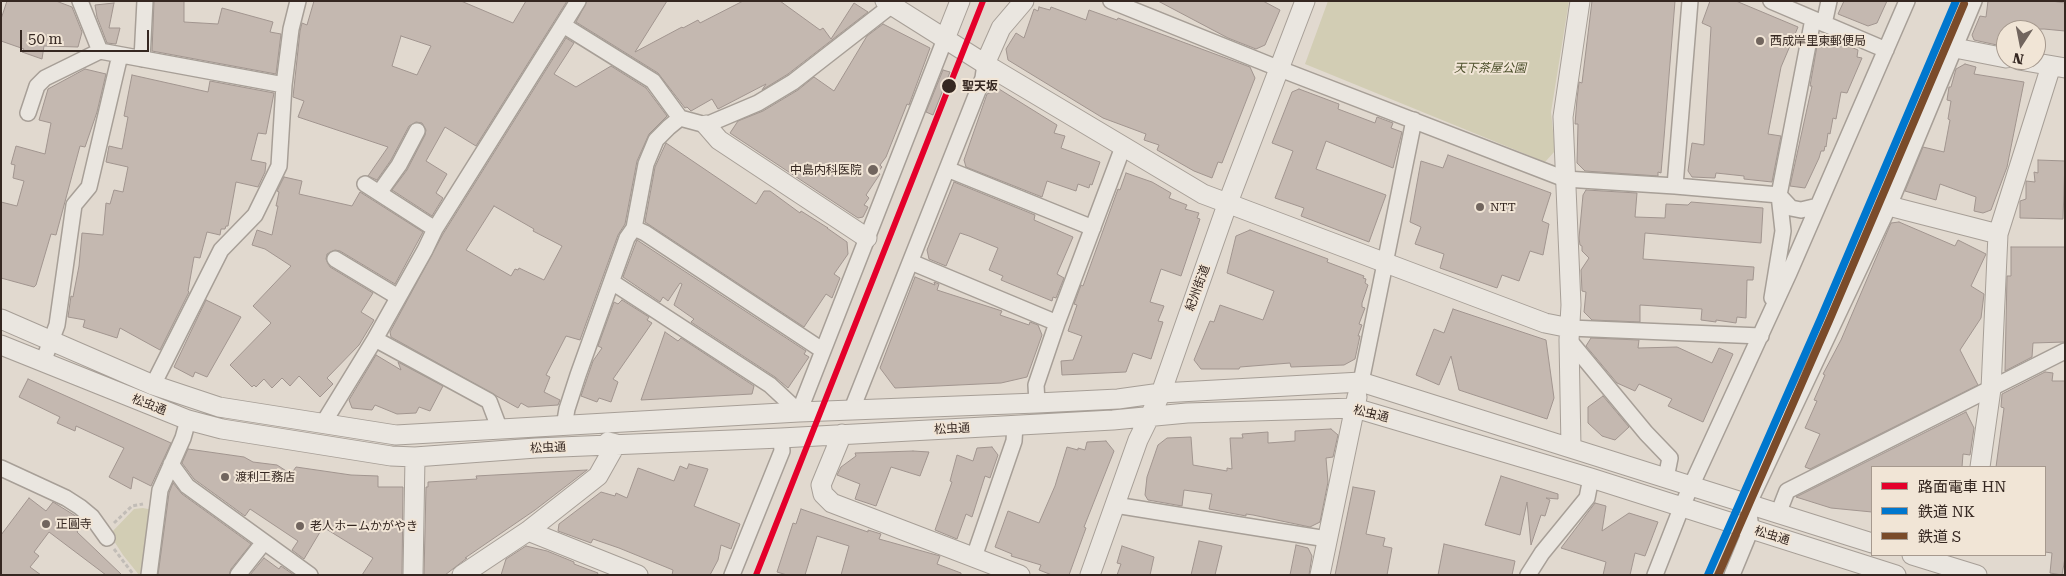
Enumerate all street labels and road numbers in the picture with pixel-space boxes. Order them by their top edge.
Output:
street label: 紀州街道 [1183,263,1213,313]
street label: 松虫通 [130,392,168,418]
street label: 松虫通 [1352,403,1390,425]
street label: 松虫通 [934,421,970,437]
street label: 松虫通 [530,440,566,456]
street label: 松虫通 [1753,524,1791,548]

